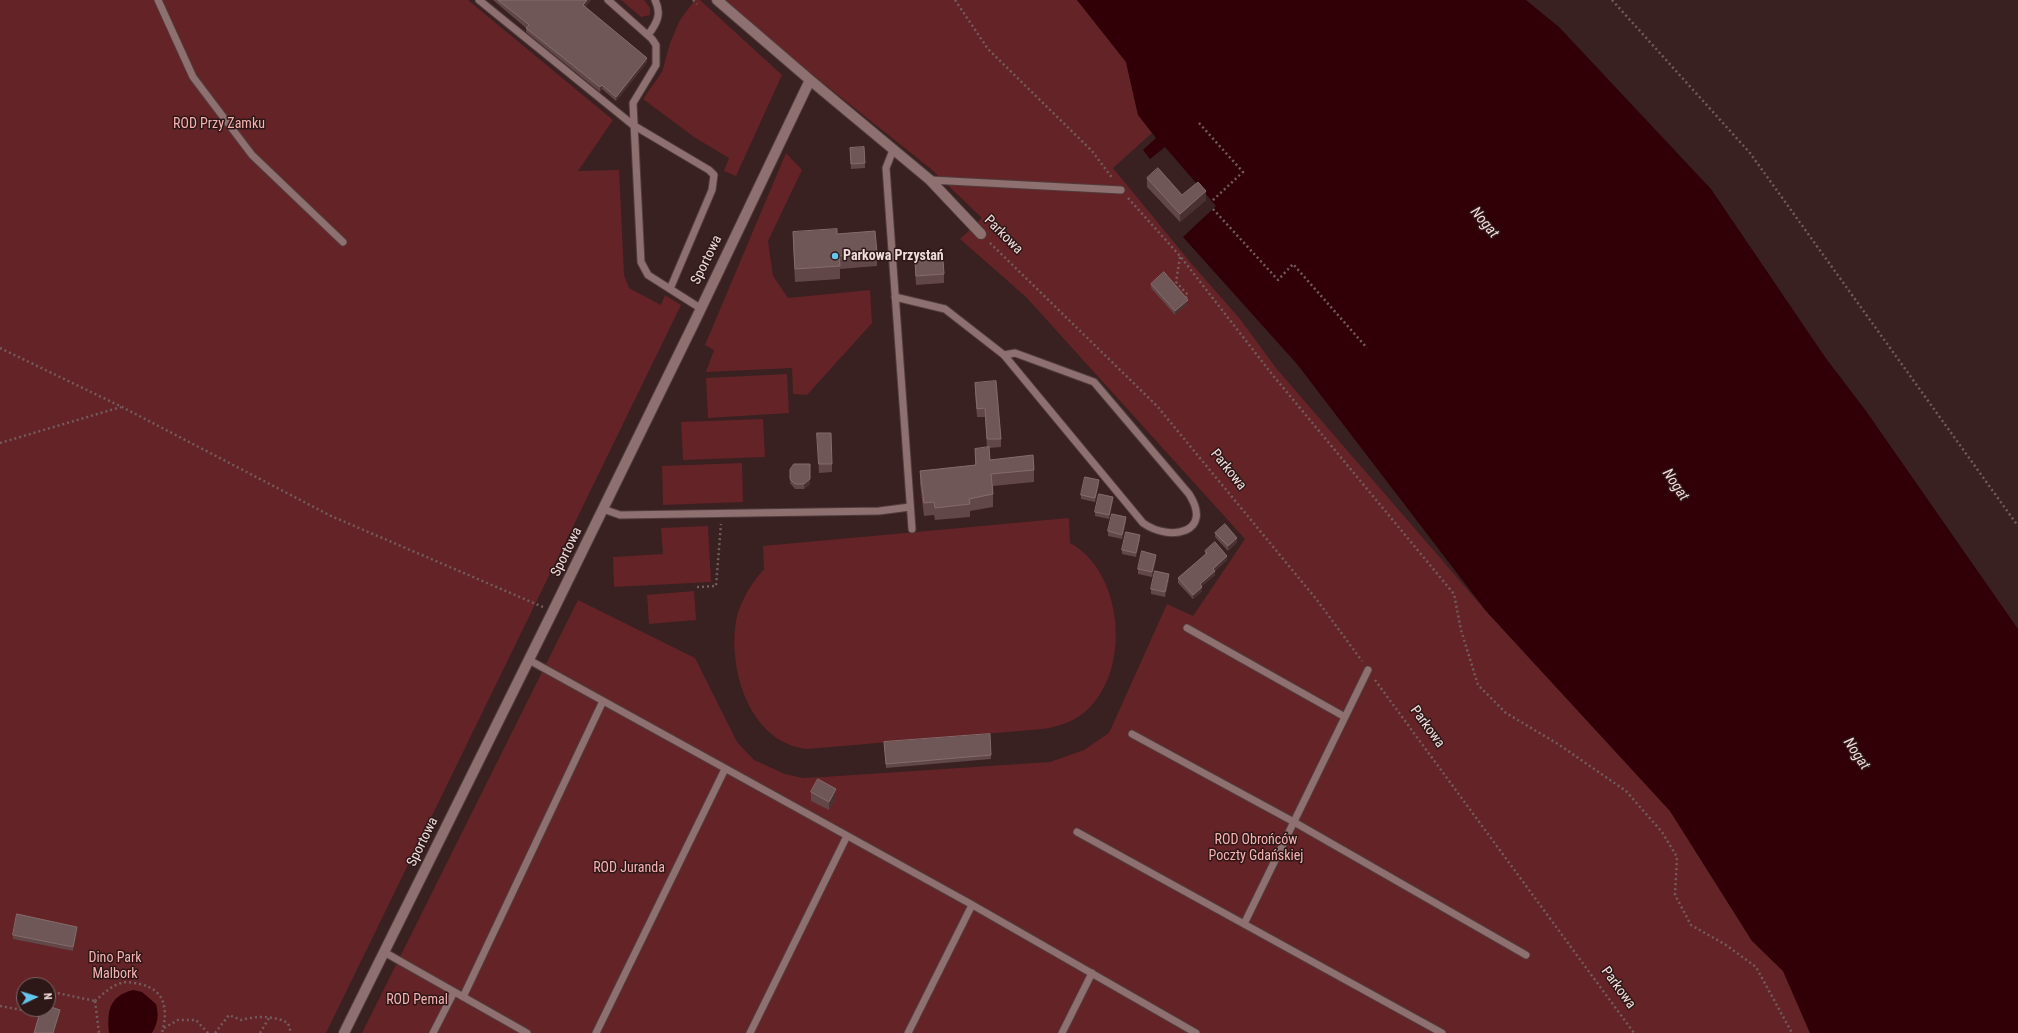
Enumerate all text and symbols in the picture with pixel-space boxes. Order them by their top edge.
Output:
park label: ROD Przy Zamku [173,116,265,132]
water label: Nogat [1466,204,1502,242]
street label: Parkowa [980,212,1026,258]
street label: Sportowa [688,233,726,287]
place label: Parkowa Przystań [843,248,944,264]
marker: Parkowa Przystań [830,251,840,261]
street label: Parkowa [1206,446,1250,494]
water label: Nogat [1658,466,1692,504]
street label: Sportowa [548,525,586,579]
street label: Parkowa [1406,703,1448,751]
water label: Nogat [1839,735,1873,773]
street label: Sportowa [404,815,442,869]
park label: ROD Obrońców Poczty Gdańskiej [1209,832,1303,864]
park label: ROD Juranda [593,860,665,876]
park label: Dino Park Malbork [88,950,142,982]
street label: Parkowa [1597,964,1639,1012]
north arrow [16,977,56,1017]
text: N [41,992,54,1000]
park label: ROD Pemal [386,992,448,1008]

